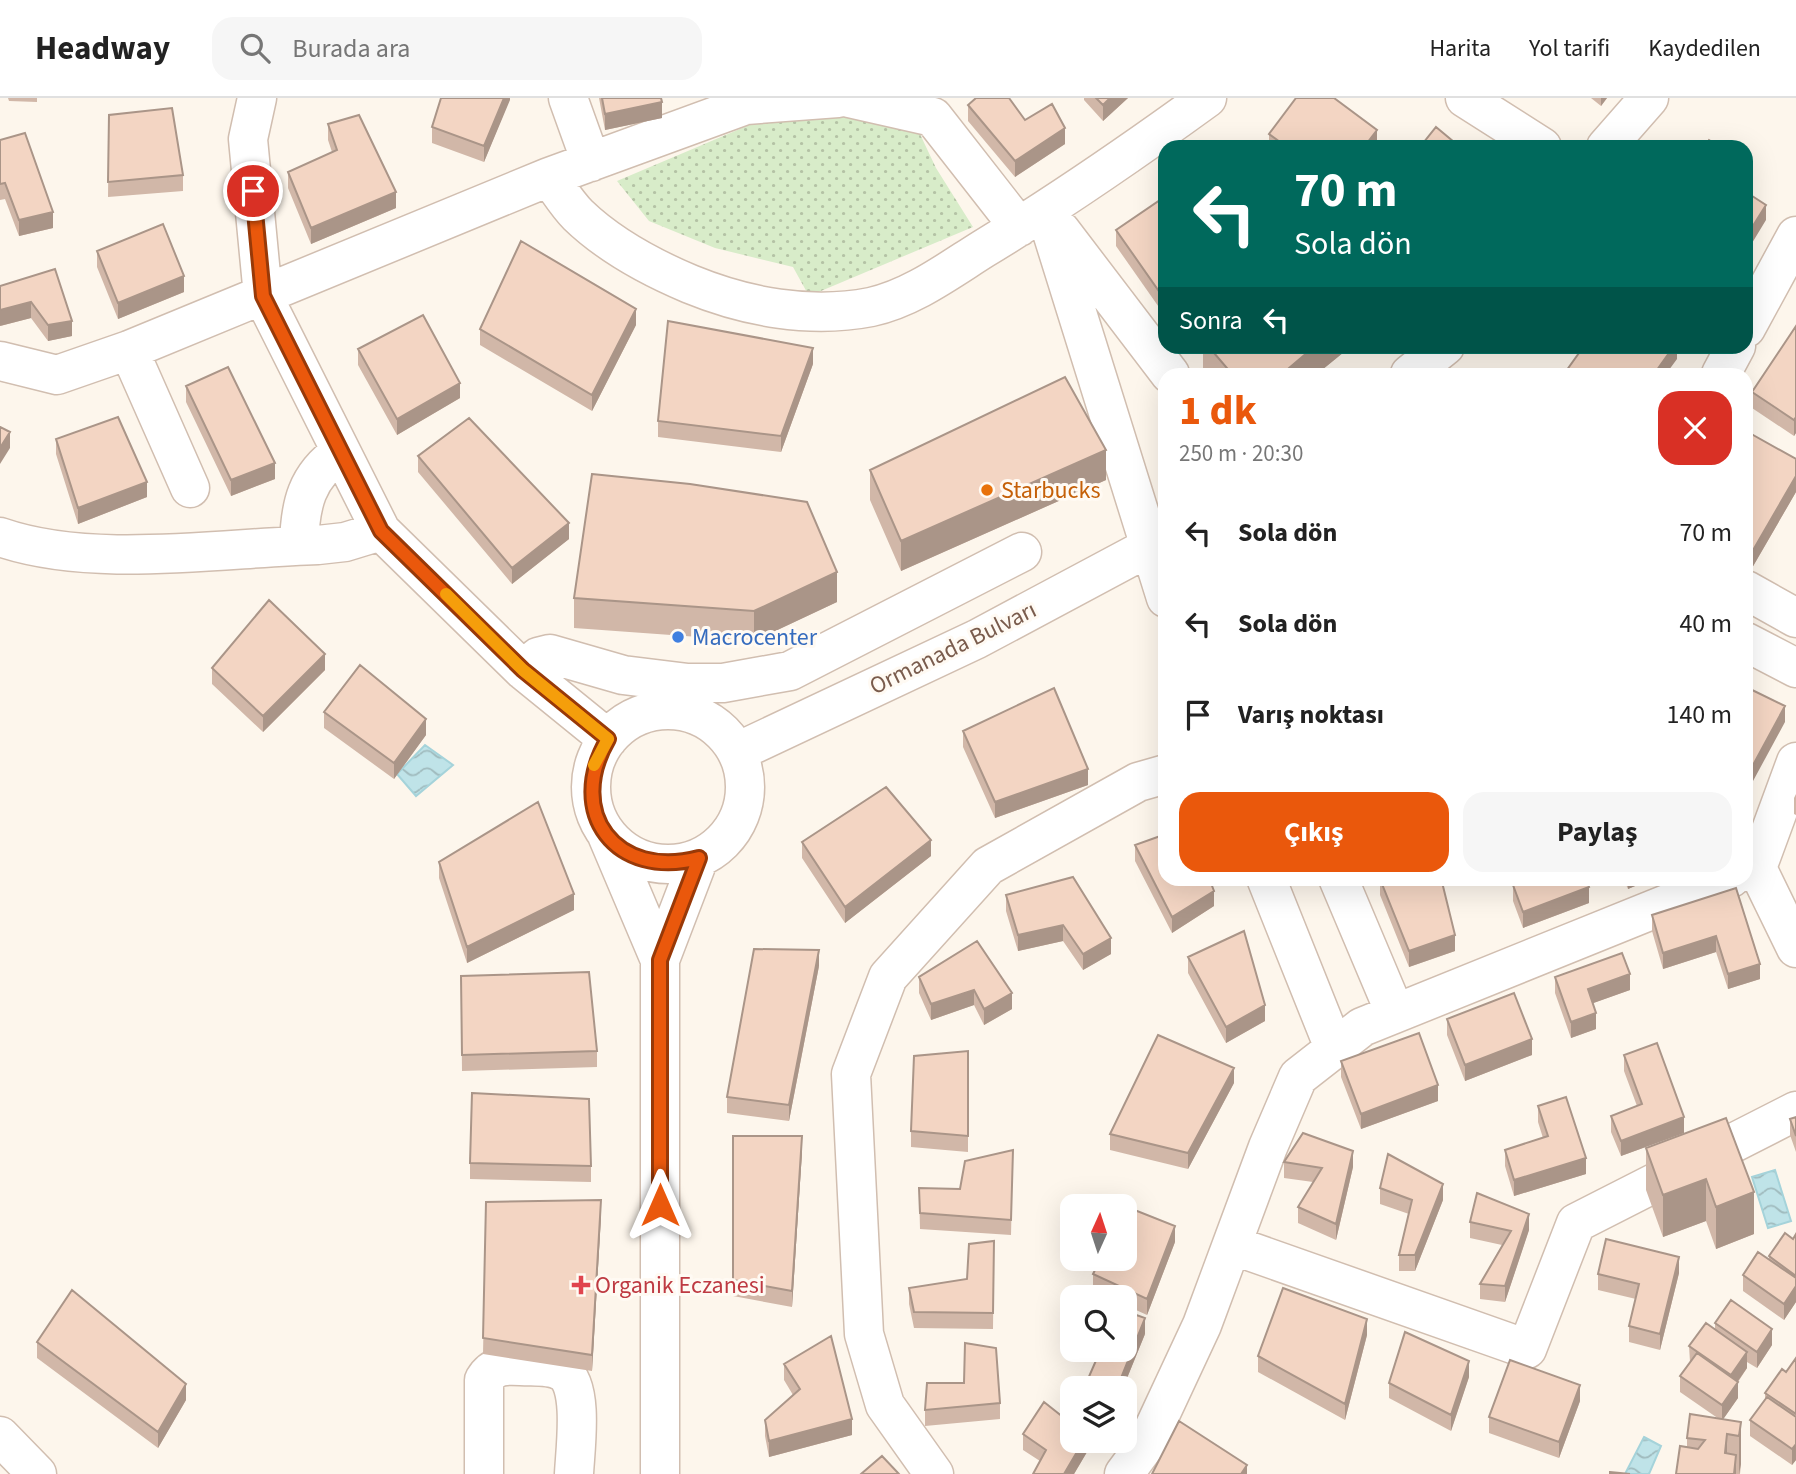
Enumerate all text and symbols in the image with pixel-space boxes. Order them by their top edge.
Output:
search box [212,17,702,80]
text: Headway [35,25,170,72]
icon: search [236,29,274,67]
text: Burada ara [292,30,410,67]
text: Harita [1429,31,1491,66]
text: Yol tarifi [1529,31,1610,66]
text: Kaydedilen [1648,31,1761,66]
text: 70 m [1294,156,1398,226]
pin [223,161,283,221]
icon: left [1179,168,1270,259]
icon: arrive [234,172,272,210]
text: Sola dön [1294,221,1412,267]
icon: left [1257,301,1295,339]
text: Sonra [1179,302,1243,339]
text: 1 dk [1179,381,1257,441]
button: close [1658,391,1732,465]
text: 250 m · 20:30 [1179,437,1303,470]
place label: Starbucks [1001,473,1100,508]
marker: Starbucks [979,482,995,498]
icon: left [1179,514,1217,552]
text: Sola dön [1238,514,1337,551]
text: 70 m [1679,514,1732,551]
street label: Ormanada Bulvarı [864,592,1042,704]
icon: left [1179,605,1217,643]
text: Sola dön [1238,605,1337,642]
text: 40 m [1679,605,1732,642]
place label: Macrocenter [692,620,818,655]
marker: Macrocenter [670,629,686,645]
icon: arrive [1179,696,1217,734]
text: Varış noktası [1238,696,1384,733]
text: 140 m [1666,696,1732,733]
button: Çıkış [1179,792,1449,872]
button: Paylaş [1463,792,1732,872]
position arrow [623,1168,697,1242]
north arrow [1060,1194,1138,1270]
map controls [1060,1194,1137,1453]
place label: Organik Eczanesi [595,1268,765,1303]
marker: Organik Eczanesi [573,1277,589,1293]
button: search [1060,1285,1137,1362]
button: layers [1060,1376,1137,1453]

